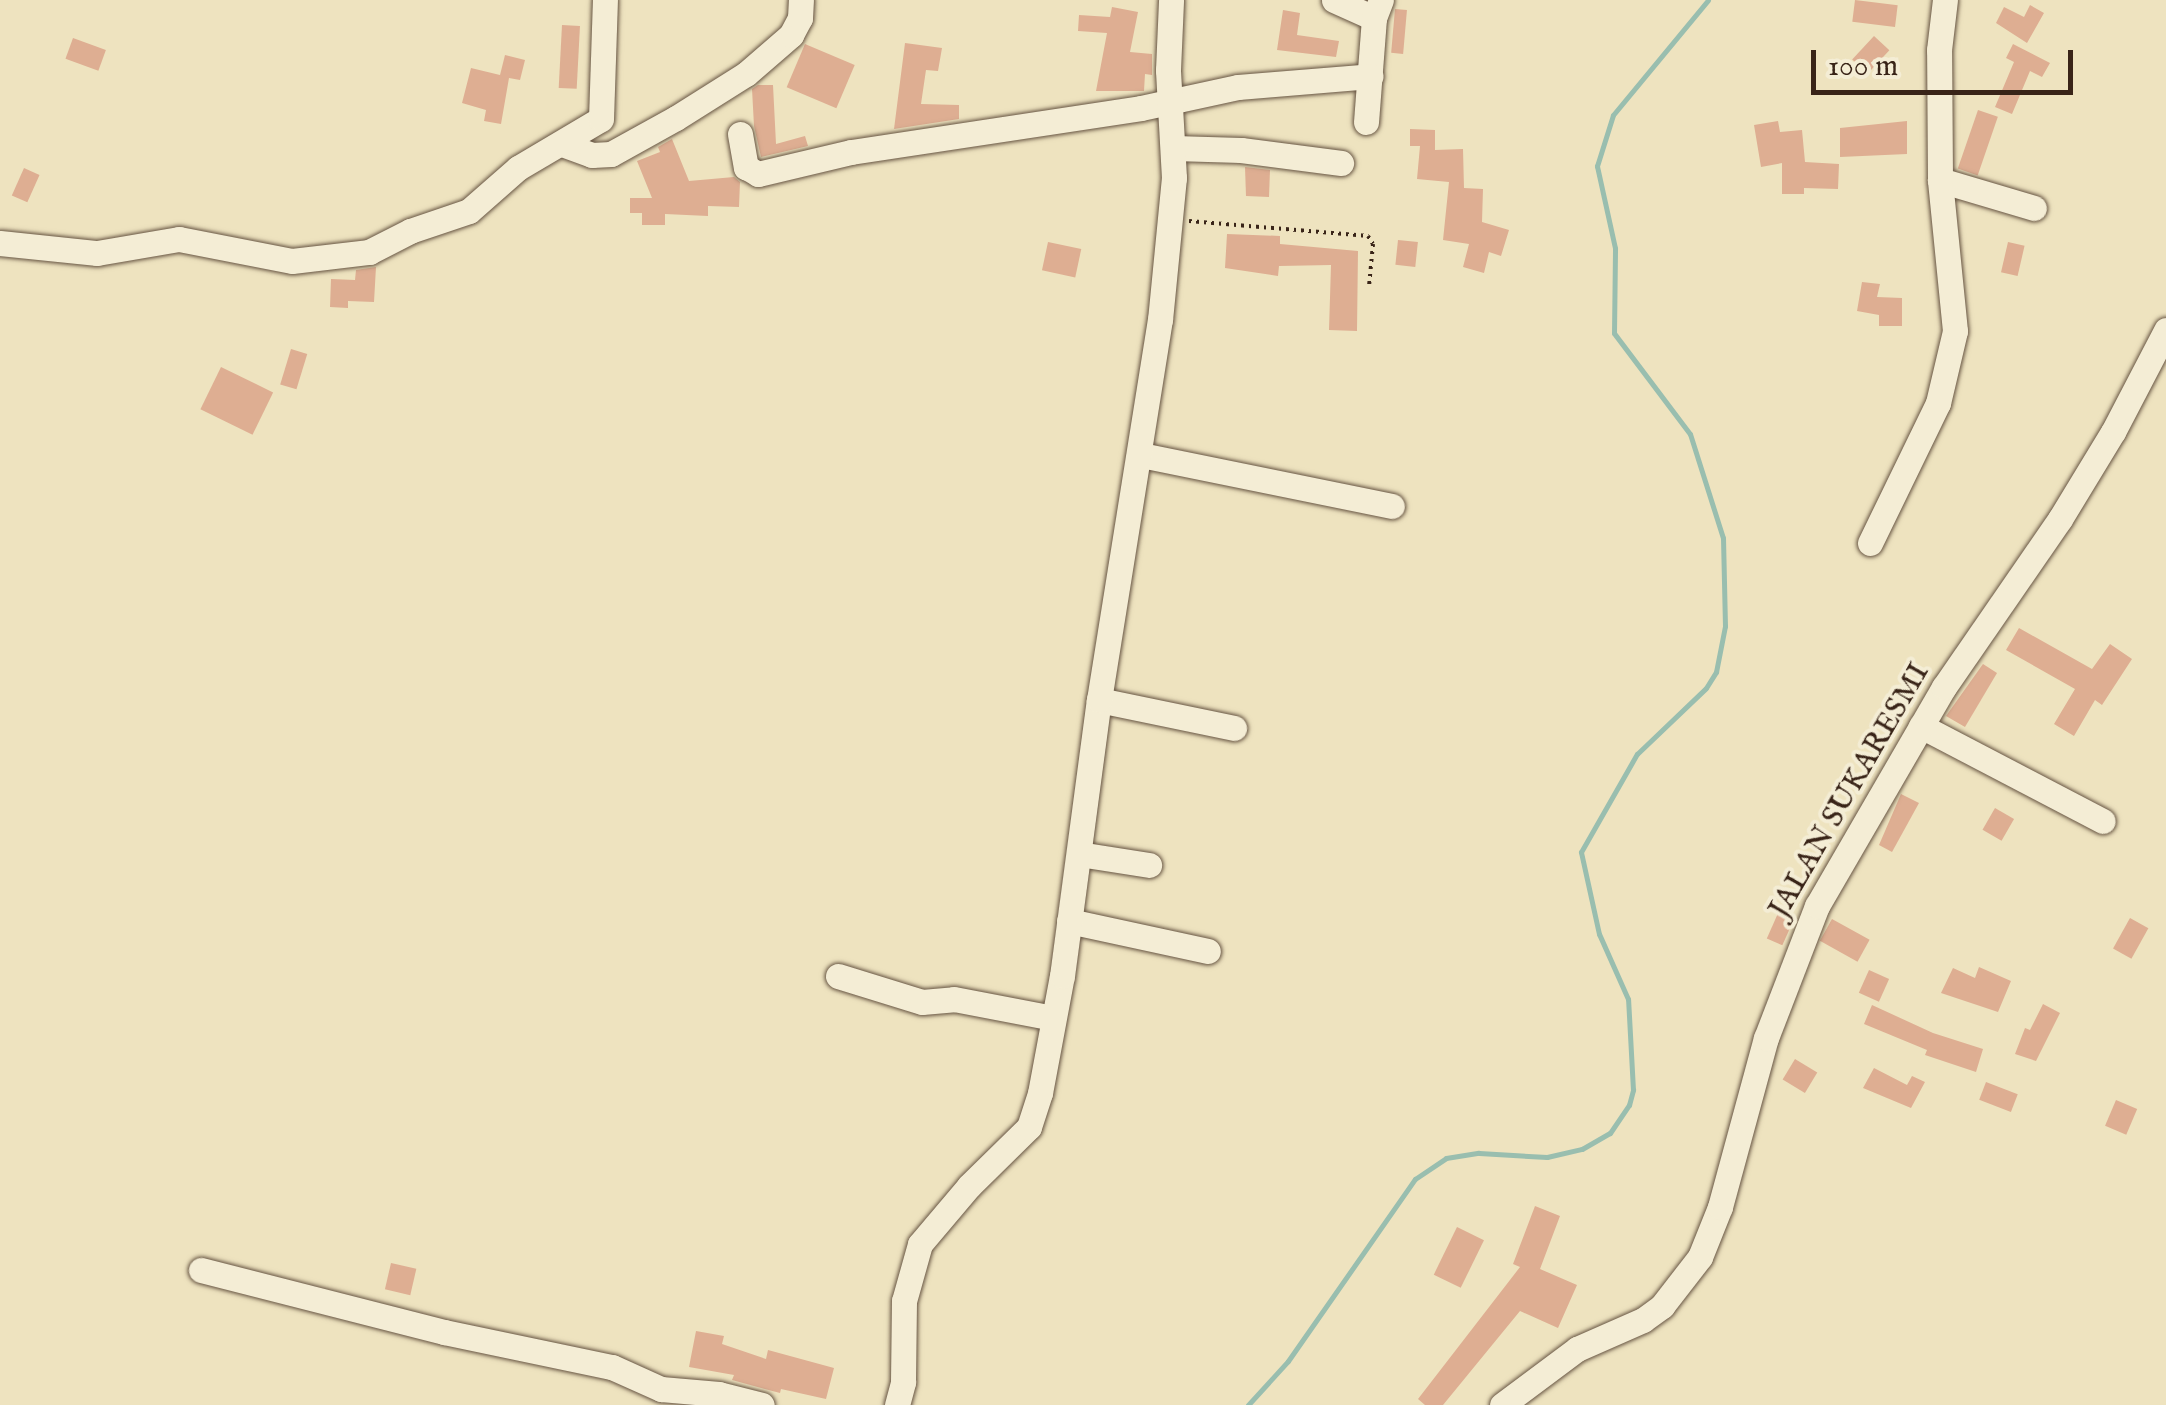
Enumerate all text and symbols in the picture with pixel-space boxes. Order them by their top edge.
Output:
scale bar [1816,30,2078,92]
text: 100 m [1828,48,1898,86]
street label: JALAN SUKARESMI [1762,657,1938,925]

